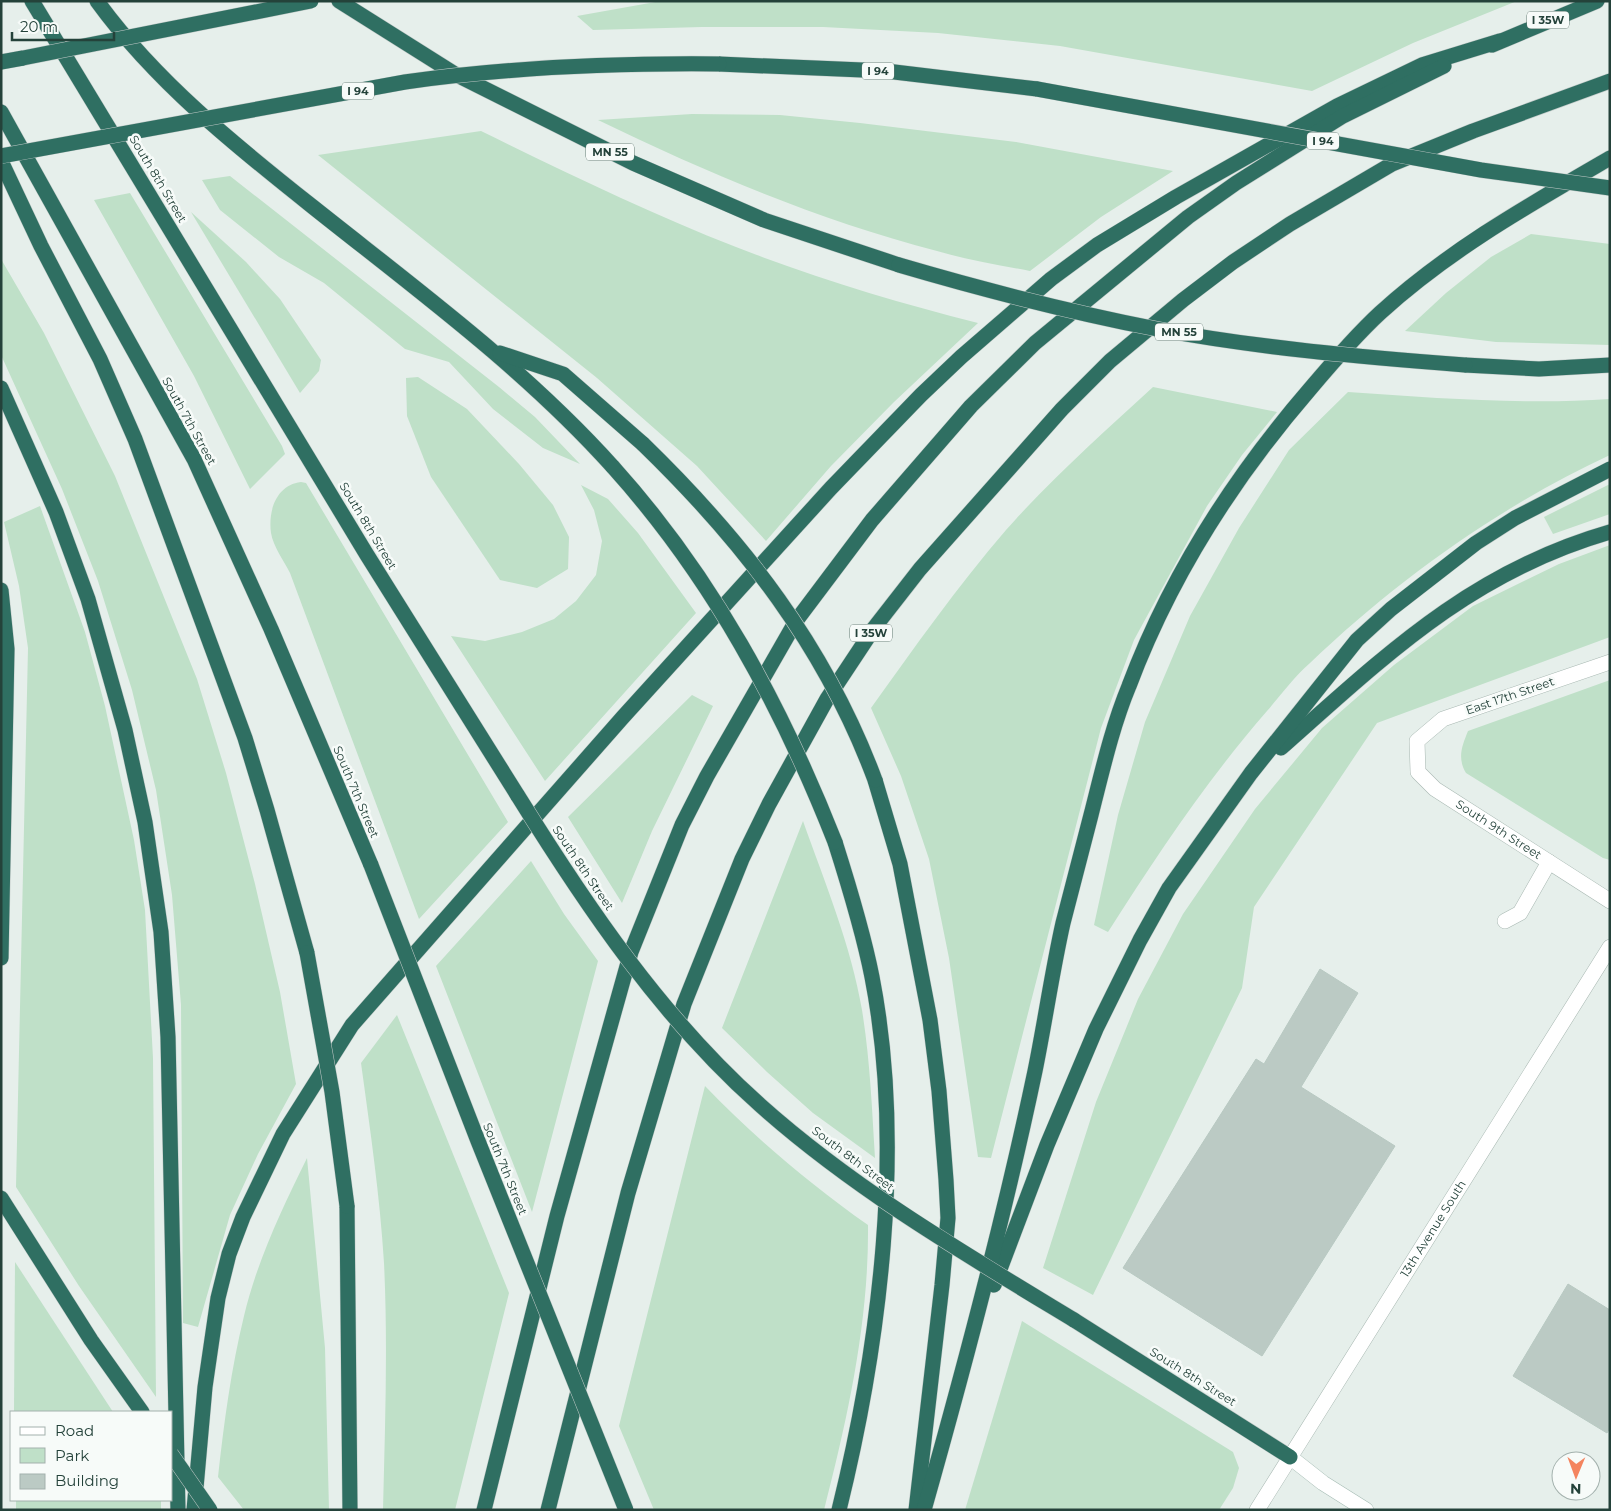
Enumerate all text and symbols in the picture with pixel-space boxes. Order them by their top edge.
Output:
scale bar [12,10,115,42]
road number: I 35W [1527,12,1569,28]
text: 20 m [20,17,58,36]
road number: I 94 [862,62,894,80]
road number: I 94 [342,82,374,100]
street label: South 8th Street [126,132,190,225]
road number: I 94 [1307,132,1339,150]
road number: MN 55 [586,144,634,160]
road number: MN 55 [1155,324,1203,341]
street label: South 7th Street [159,374,220,468]
street label: South 8th Street [336,479,400,572]
road number: I 35W [850,624,892,641]
street label: East 17th Street [1464,673,1556,718]
street label: South 7th Street [330,744,383,840]
street label: South 9th Street [1453,796,1545,862]
street label: South 8th Street [549,822,617,913]
street label: South 7th Street [480,1120,531,1217]
street label: South 8th Street [809,1123,898,1195]
street label: 13th Avenue South [1397,1177,1469,1280]
street label: South 8th Street [1147,1344,1239,1409]
legend [10,1411,172,1501]
text: Road [55,1421,94,1440]
text: Park [55,1446,89,1465]
north arrow [1551,1451,1601,1501]
text: Building [55,1471,119,1490]
text: N [1570,1480,1582,1498]

